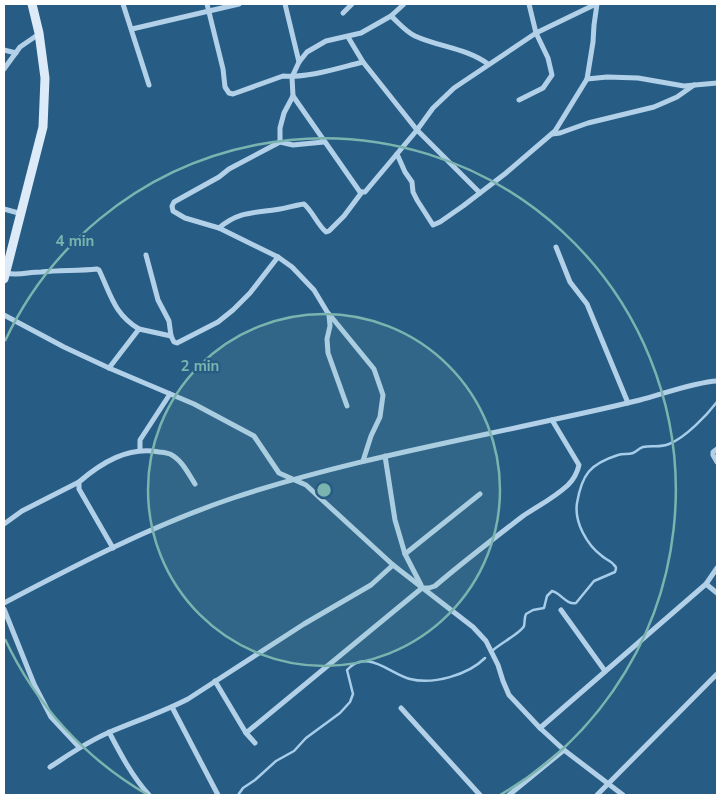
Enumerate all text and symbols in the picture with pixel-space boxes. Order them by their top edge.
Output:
text: 4 min [56,231,94,251]
text: 2 min [181,356,219,376]
centre of rings [315,481,333,499]

